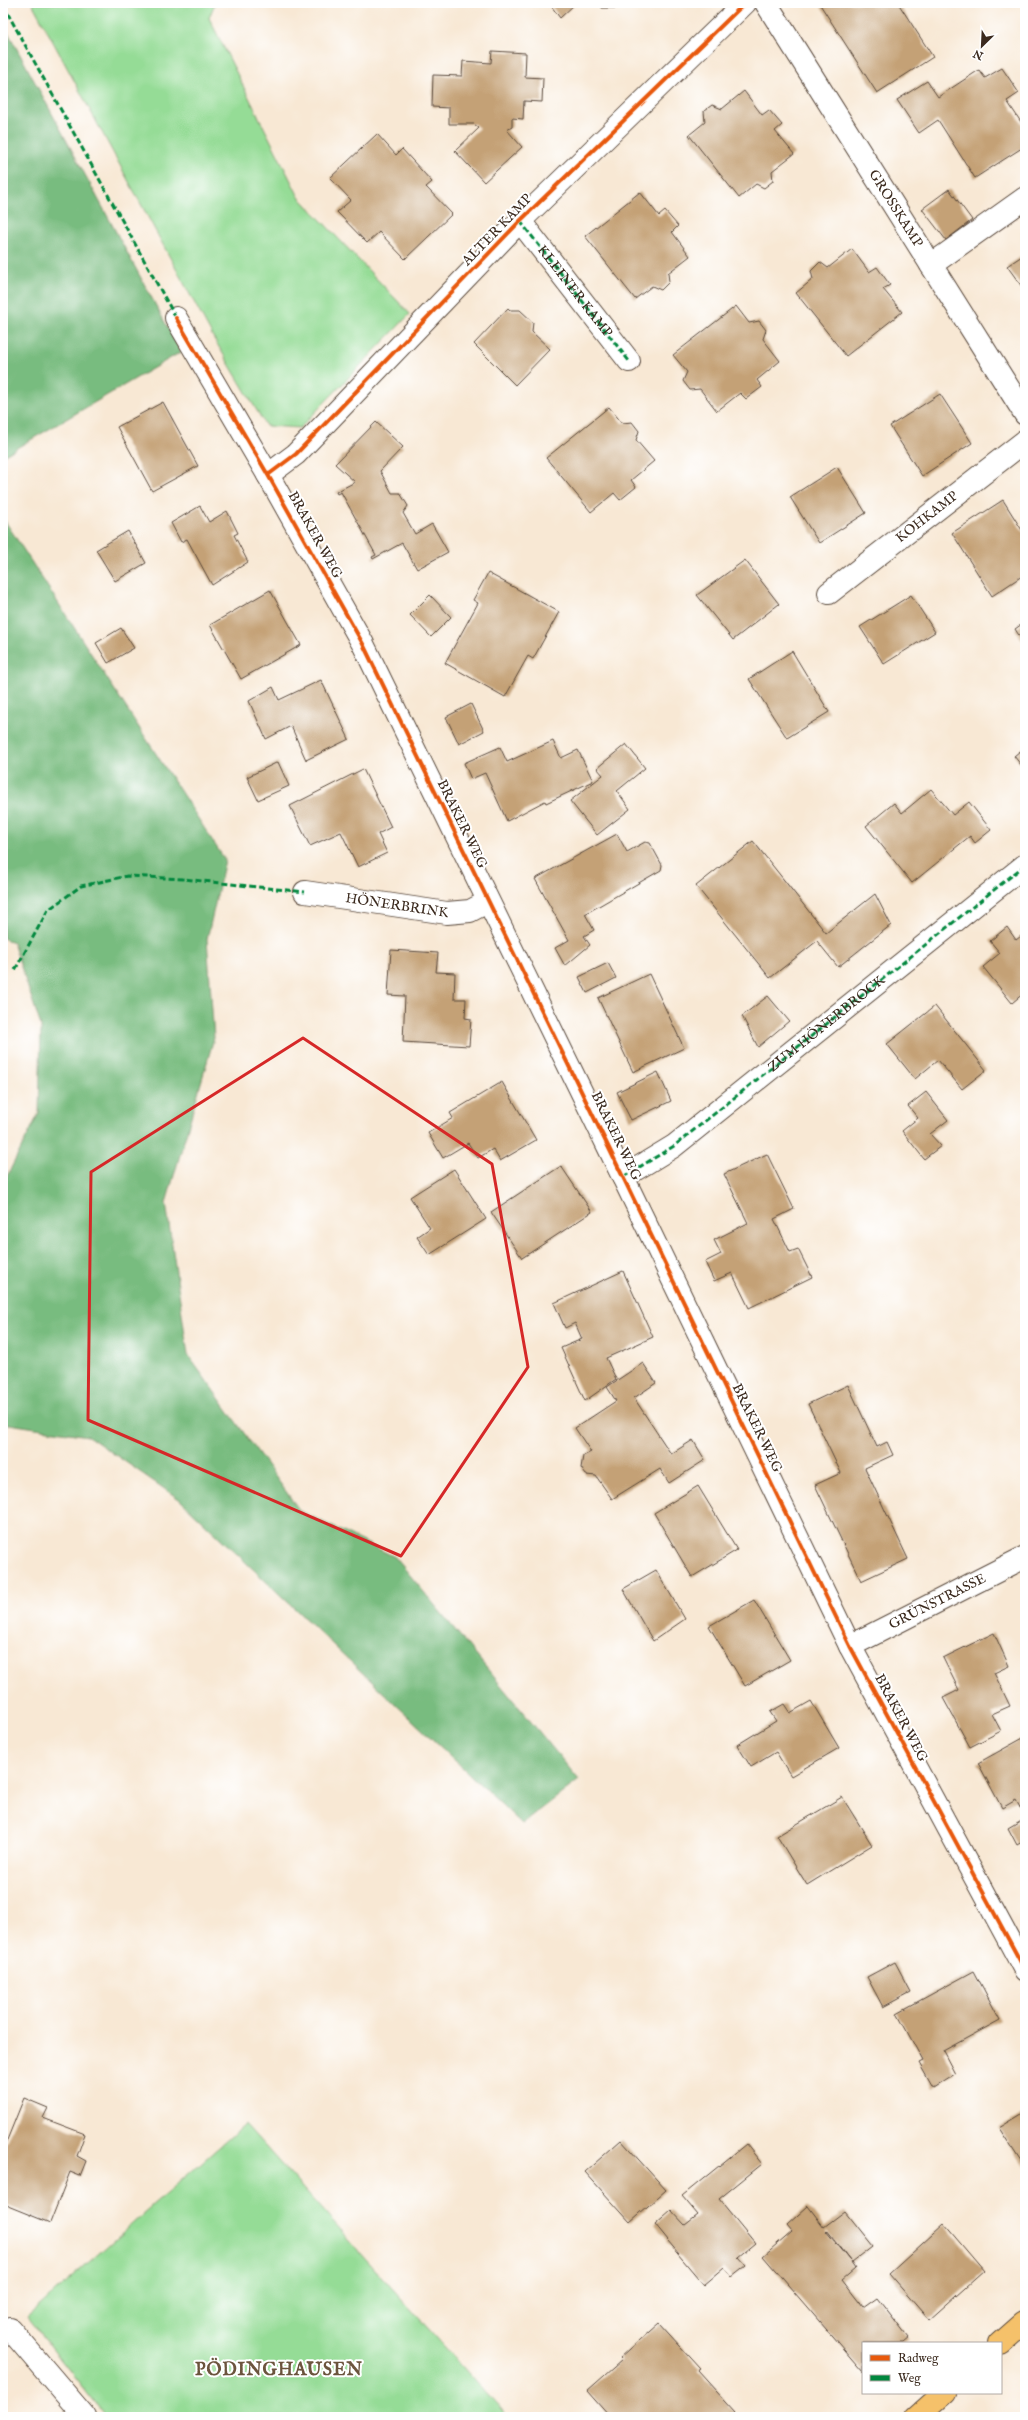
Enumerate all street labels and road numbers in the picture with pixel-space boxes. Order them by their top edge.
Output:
street label: GROSSKAMP [864,166,927,251]
street label: ALTER KAMP [457,190,536,271]
street label: KLEINER KAMP [533,241,616,341]
street label: KOHKAMP [892,487,962,547]
street label: BRAKER WEG [284,488,347,582]
street label: BRAKER WEG [433,777,492,872]
street label: HÖNERBRINK [344,889,450,922]
street label: ZUM HÖNERBROCK [764,971,889,1076]
street label: BRAKER WEG [587,1089,646,1184]
street label: BRAKER WEG [728,1381,787,1476]
street label: GRÜNSTRASSE [886,1569,989,1634]
street label: BRAKER WEG [870,1671,932,1766]

